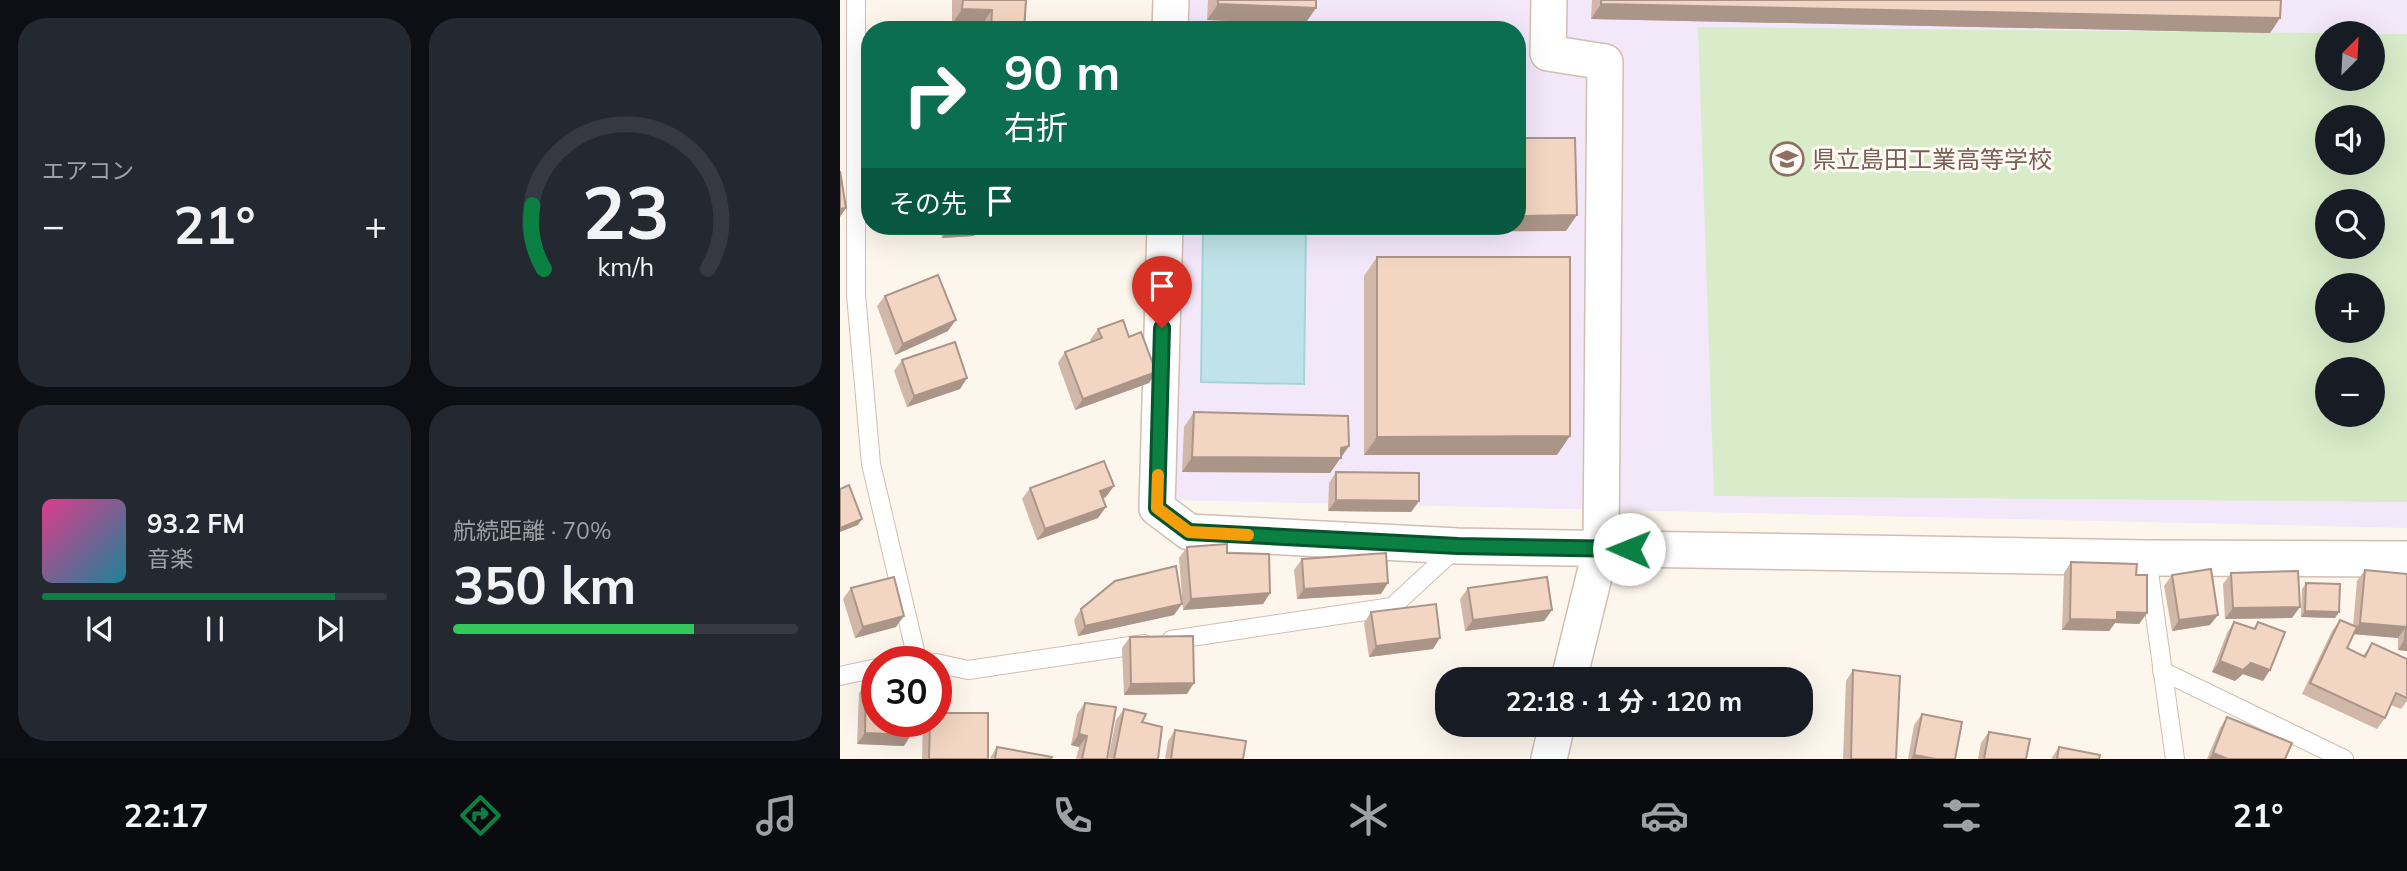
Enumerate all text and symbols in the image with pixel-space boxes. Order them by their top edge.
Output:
north arrow [2315,21,2385,91]
map controls [2315,21,2385,427]
text: 90 m [1004,41,1120,102]
icon: right [889,49,980,140]
button: sound [2315,105,2385,175]
text: 右折 [1004,107,1068,147]
school or university icon: 県立島田工業高等学校 [1768,140,1806,178]
place label: 県立島田工業高等学校 [1812,144,2052,174]
text: エアコン [42,156,134,185]
text: 23 [582,166,669,257]
icon: arrive [981,182,1019,220]
text: その先 [889,187,967,220]
button: search [2315,189,2385,259]
text: 21° [173,192,256,257]
text: − [42,201,65,249]
text: + [364,201,387,249]
text: km/h [597,250,654,281]
pin [1132,256,1192,328]
icon: arrive [1143,267,1181,305]
button: + [2315,273,2385,343]
button: − [2315,357,2385,427]
text: 93.2 FM [147,507,245,540]
position arrow [1592,512,1666,586]
text: 航続距離 · 70% [453,516,611,545]
text: 音楽 [147,544,193,573]
text: 350 km [453,552,636,617]
icon: previous [81,610,119,648]
icon: pause [196,610,234,648]
icon: next [311,610,349,648]
speed limit sign: 30 [861,646,952,737]
text: 22:18 · 1 分 · 120 m [1506,685,1742,718]
icon: directions [456,791,505,840]
icon: music [752,791,801,840]
icon: phone [1048,791,1097,840]
icon: climate [1344,791,1393,840]
icon: car [1640,791,1689,840]
icon: filters [1937,791,1986,840]
text: 22:17 [124,795,208,835]
text: 21° [2233,795,2283,835]

